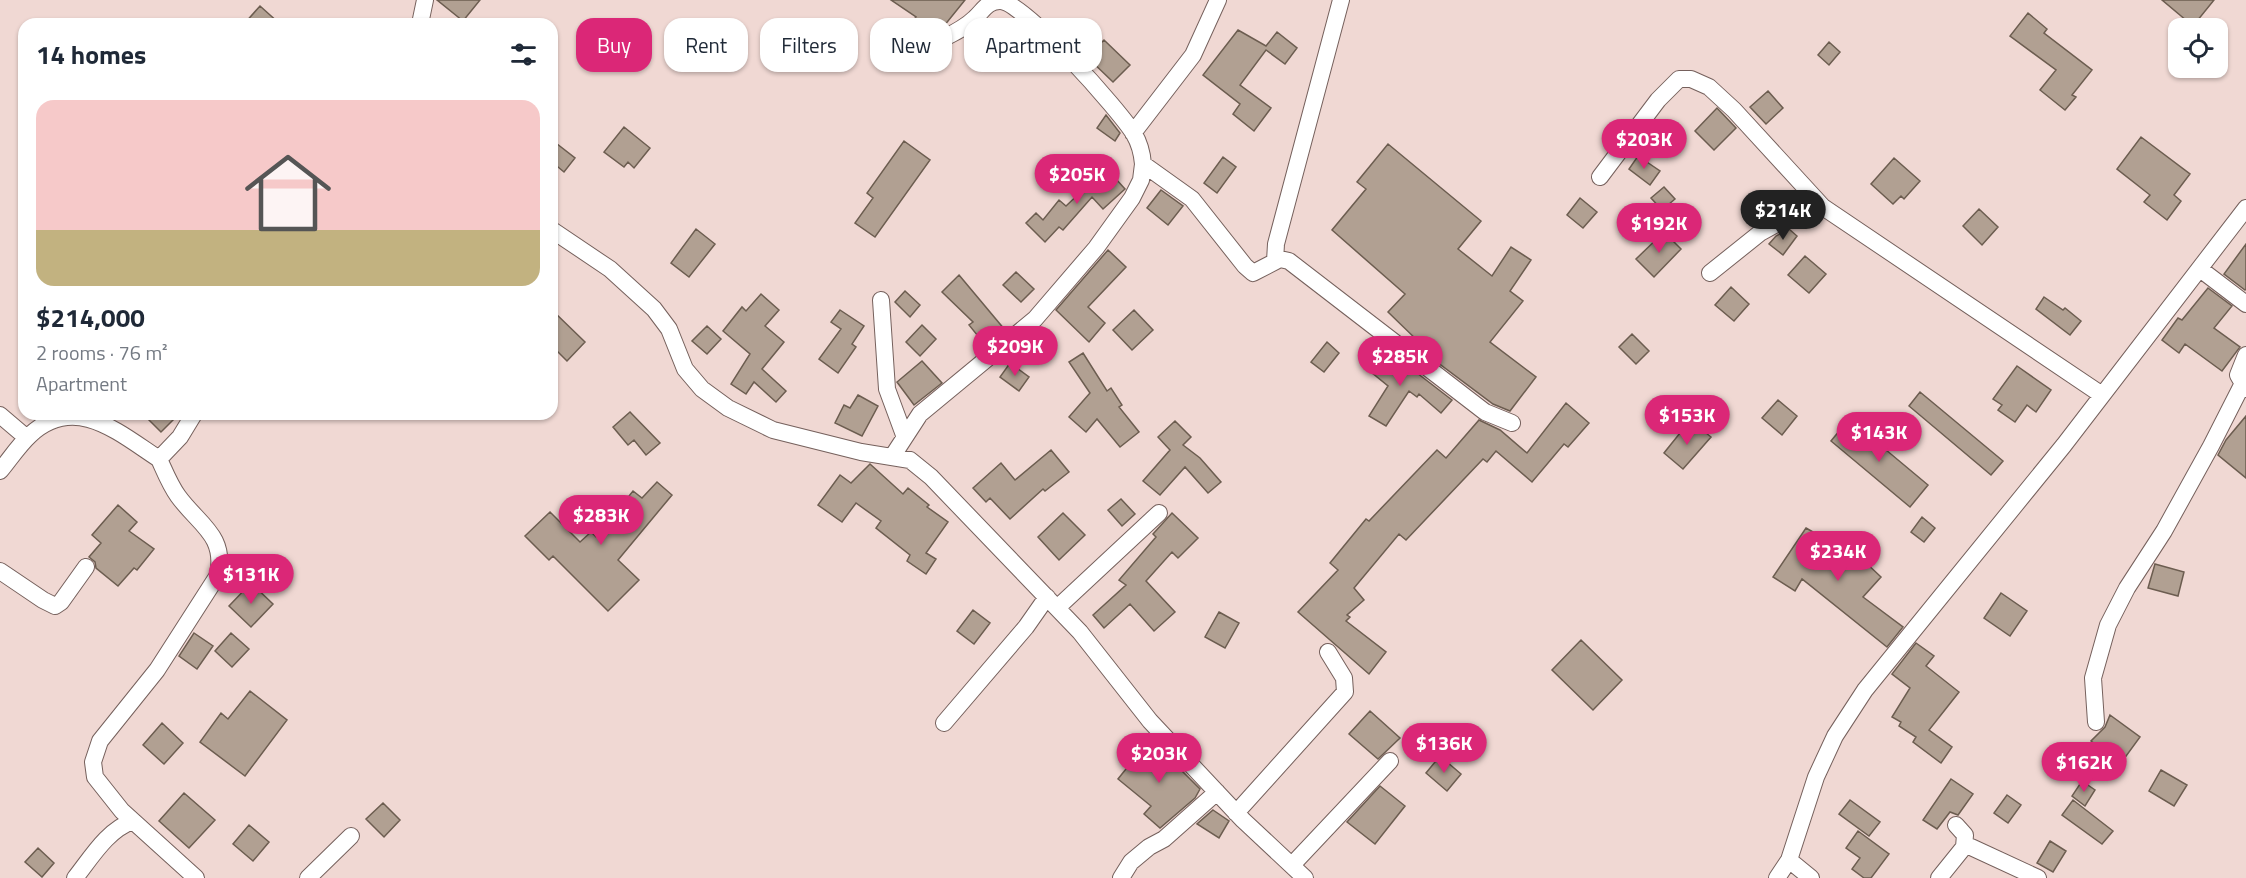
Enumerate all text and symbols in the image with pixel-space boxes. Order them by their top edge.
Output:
chip: Buy [576,18,652,72]
chip: Rent [664,18,748,72]
chip: Filters [760,18,858,72]
chip: New [870,18,952,72]
chip: Apartment [964,18,1102,72]
map controls [2168,18,2228,78]
button: locate [2168,18,2228,78]
text: 14 homes [36,35,146,74]
icon: filters [507,38,540,71]
pin: $203K [1602,119,1686,170]
text: $203K [1616,123,1672,154]
icon: home [234,139,342,247]
pin: $205K [1035,154,1119,205]
text: $205K [1049,158,1105,189]
pin: $214K [1741,190,1825,241]
text: $214K [1755,194,1811,225]
pin: $192K [1617,203,1701,254]
text: $192K [1631,207,1687,238]
text: $214,000 [36,298,145,337]
pin: $209K [973,326,1057,377]
text: $209K [987,330,1043,361]
pin: $285K [1358,336,1442,387]
text: 2 rooms · 76 m² [36,337,168,368]
text: $285K [1372,340,1428,371]
text: Apartment [36,368,127,399]
pin: $153K [1645,395,1729,446]
text: $153K [1659,399,1715,430]
pin: $143K [1837,412,1921,463]
text: $143K [1851,416,1907,447]
pin: $283K [559,495,643,546]
text: $283K [573,499,629,530]
pin: $234K [1796,531,1880,582]
text: $234K [1810,535,1866,566]
pin: $131K [209,554,293,605]
text: $131K [223,558,279,589]
pin: $136K [1402,723,1486,774]
text: $136K [1416,727,1472,758]
pin: $203K [1117,733,1201,784]
text: $203K [1131,737,1187,768]
pin: $162K [2042,742,2126,793]
text: $162K [2056,746,2112,777]

